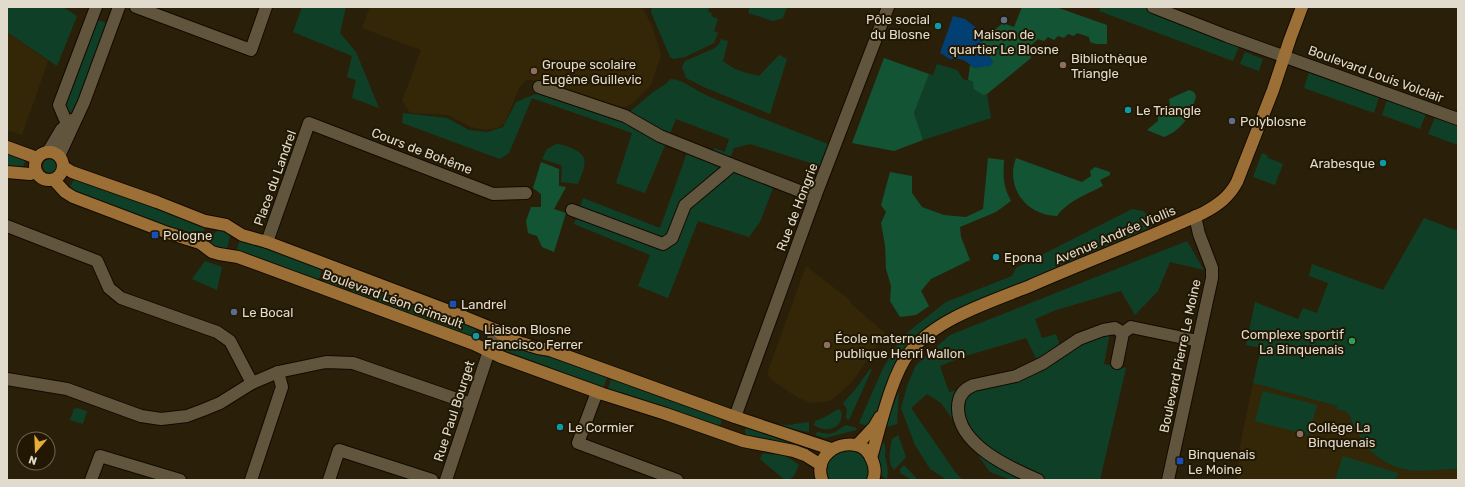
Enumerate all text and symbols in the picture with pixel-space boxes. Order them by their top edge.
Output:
place label: Pôle social du Blosne [866,12,930,42]
marker: Maison de quartier Le Blosne [999,15,1009,25]
marker: Pôle social du Blosne [933,21,943,31]
place label: Maison de quartier Le Blosne [949,27,1059,57]
street label: Boulevard Louis Volclair [1306,42,1446,106]
place label: Bibliothèque Triangle [1071,51,1147,82]
place label: Groupe scolaire Eugène Guillevic [542,57,642,88]
marker: Bibliothèque Triangle [1058,60,1068,70]
marker: Groupe scolaire Eugène Guillevic [529,66,539,76]
place label: Le Triangle [1136,103,1201,119]
marker: Le Triangle [1123,105,1133,115]
place label: Polyblosne [1240,114,1306,129]
marker: Polyblosne [1227,116,1237,126]
street label: Cours de Bohême [369,125,475,177]
street label: Place du Landrel [251,128,299,228]
place label: Arabesque [1310,156,1375,171]
marker: Arabesque [1378,158,1388,168]
street label: Rue de Hongrie [773,161,822,253]
street label: Avenue Andrée Viollis [1052,203,1178,267]
place label: Pologne [163,228,212,244]
marker: Pologne [150,230,160,240]
place label: Epona [1004,250,1042,265]
marker: Epona [991,252,1001,262]
street label: Boulevard Léon Grimault [321,267,465,331]
street label: Boulevard Pierre Le Moine [1156,278,1204,434]
place label: Landrel [461,297,506,312]
marker: Landrel [448,299,458,309]
place label: Le Bocal [242,305,293,320]
marker: Le Bocal [229,307,239,317]
place label: Liaison Blosne Francisco Ferrer [484,322,583,352]
place label: Complexe sportif La Binquenais [1241,327,1344,357]
marker: Liaison Blosne Francisco Ferrer [471,331,481,341]
place label: École maternelle publique Henri Wallon [835,331,965,361]
marker: Complexe sportif La Binquenais [1347,336,1357,346]
marker: École maternelle publique Henri Wallon [822,340,832,350]
street label: Rue Paul Bourget [431,359,478,464]
place label: Le Cormier [568,420,634,435]
place label: Collège La Binquenais [1308,420,1376,450]
marker: Le Cormier [555,422,565,432]
marker: Collège La Binquenais [1295,429,1305,439]
north arrow [16,431,56,471]
place label: Binquenais Le Moine [1188,447,1256,477]
text: N [27,453,39,467]
marker: Binquenais Le Moine [1175,456,1185,466]

